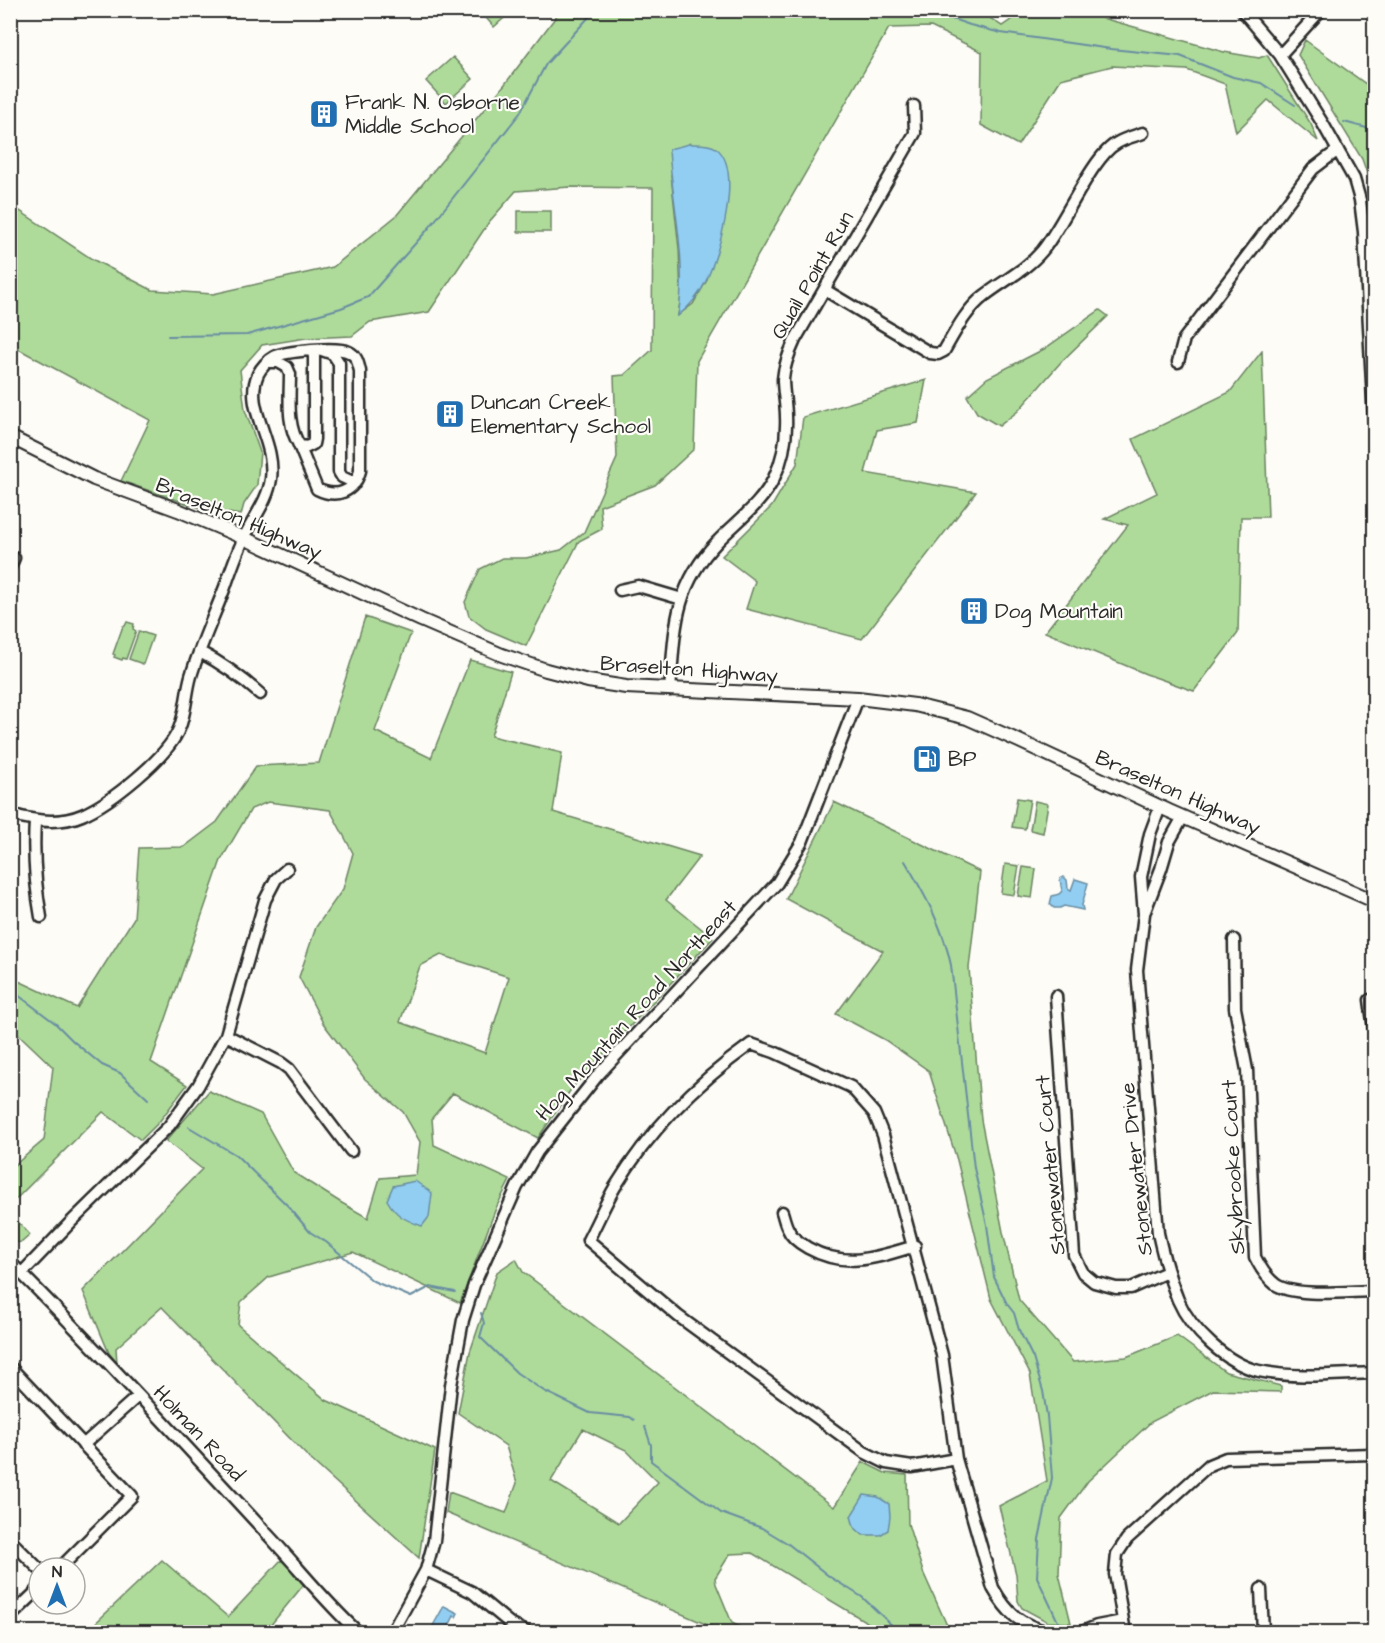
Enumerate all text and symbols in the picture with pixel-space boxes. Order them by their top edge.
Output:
place label: Frank N. Osborne Middle School [345,88,520,141]
building icon: Frank N. Osborne Middle School [308,98,340,130]
street label: Quail Point Run [764,206,861,344]
place label: Duncan Creek Elementary School [471,388,651,443]
building icon: Duncan Creek Elementary School [434,398,466,430]
street label: Braselton Highway [150,470,327,569]
building icon: Dog Mountain [958,595,990,627]
place label: Dog Mountain [995,597,1123,628]
street label: Braselton Highway [599,649,779,692]
fuel station icon: BP [911,743,943,775]
street label: Braselton Highway [1090,743,1265,844]
place label: BP [948,745,977,774]
street label: Hog Mountain Road Northeast [529,893,746,1129]
street label: Stonewater Court [1028,1073,1073,1256]
street label: Skybrooke Court [1214,1078,1255,1255]
street label: Stonewater Drive [1113,1081,1160,1257]
street label: Holman Road [146,1379,251,1488]
north arrow [27,1556,87,1616]
text: N [52,1561,62,1583]

